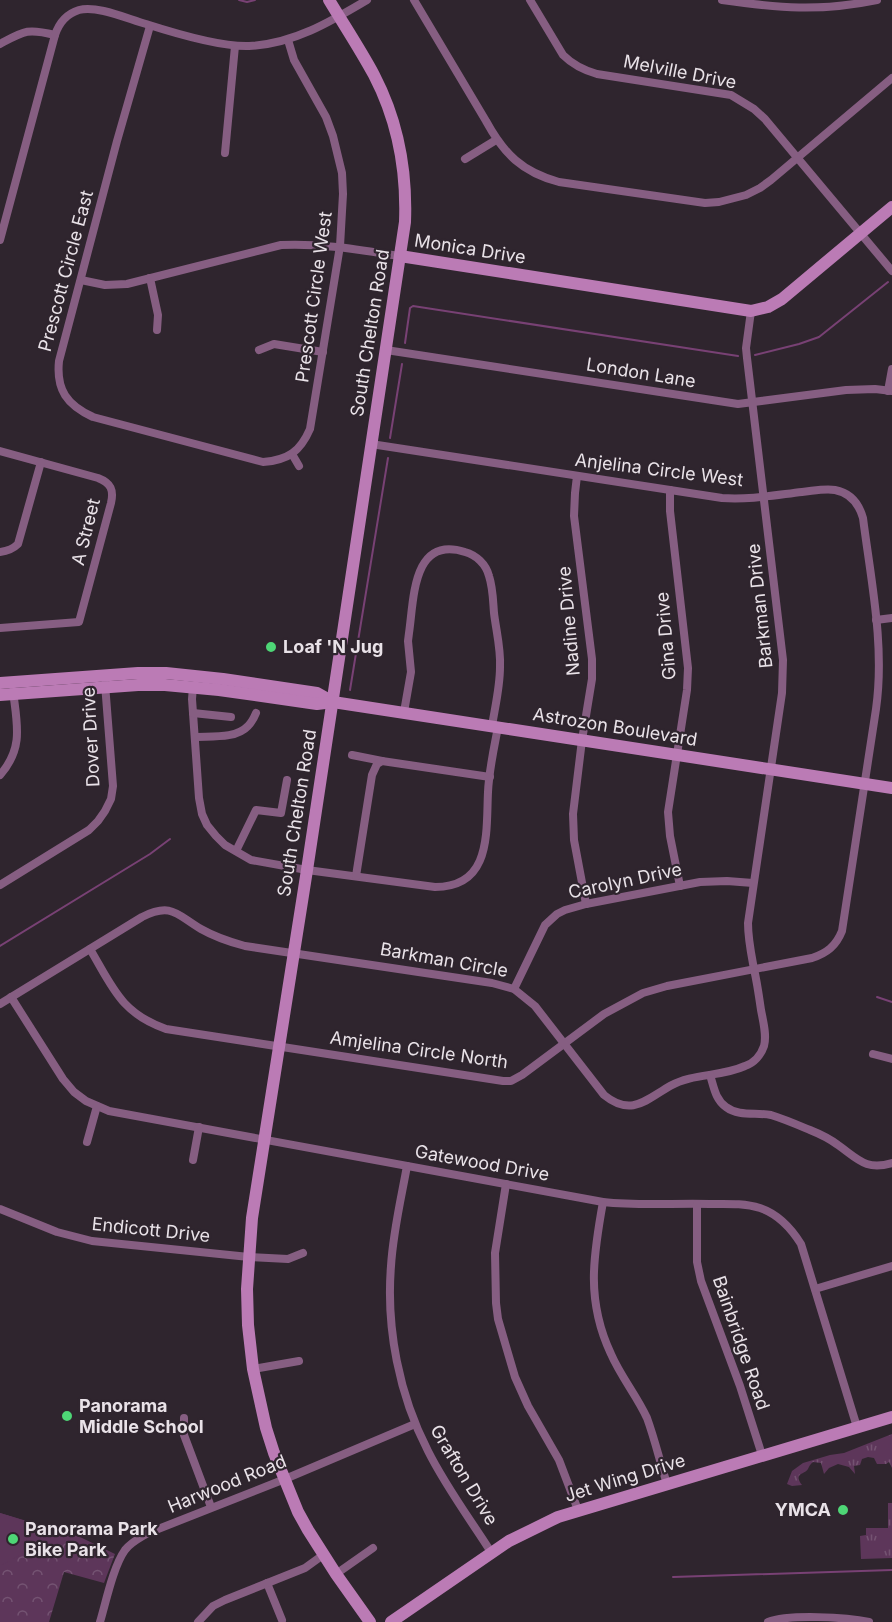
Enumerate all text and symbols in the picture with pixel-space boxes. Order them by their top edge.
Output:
street label: Melville Drive [622,50,738,93]
street label: Prescott Circle East [34,188,97,354]
street label: Prescott Circle West [291,210,336,384]
street label: Monica Drive [413,229,527,268]
street label: South Chelton Road [346,248,393,418]
street label: London Lane [585,353,697,392]
street label: Anjelina Circle West [574,449,744,490]
street label: A Street [67,496,104,568]
street label: Barkman Drive [743,543,776,669]
street label: Nadine Drive [553,565,584,677]
street label: Gina Drive [651,591,680,681]
place label: Loaf 'N Jug [283,636,383,657]
marker: Loaf 'N Jug [264,640,278,654]
street label: Dover Drive [77,686,104,788]
street label: Astrozon Boulevard [531,703,699,750]
street label: South Chelton Road [273,728,320,898]
street label: Carolyn Drive [566,858,684,903]
street label: Barkman Circle [378,938,510,981]
street label: Amjelina Circle North [329,1027,510,1072]
street label: Gatewood Drive [413,1140,551,1185]
street label: Endicott Drive [91,1213,211,1246]
street label: Bainbridge Road [709,1273,774,1413]
place label: Panorama Middle School [79,1395,204,1437]
marker: Panorama Middle School [60,1409,74,1423]
street label: Grafton Drive [426,1421,503,1529]
street label: Jet Wing Drive [562,1449,688,1506]
street label: Harwood Road [165,1450,289,1517]
place label: YMCA [775,1499,831,1520]
marker: YMCA [836,1503,850,1517]
place label: Panorama Park Bike Park [25,1518,158,1560]
marker: Panorama Park Bike Park [6,1532,20,1546]

